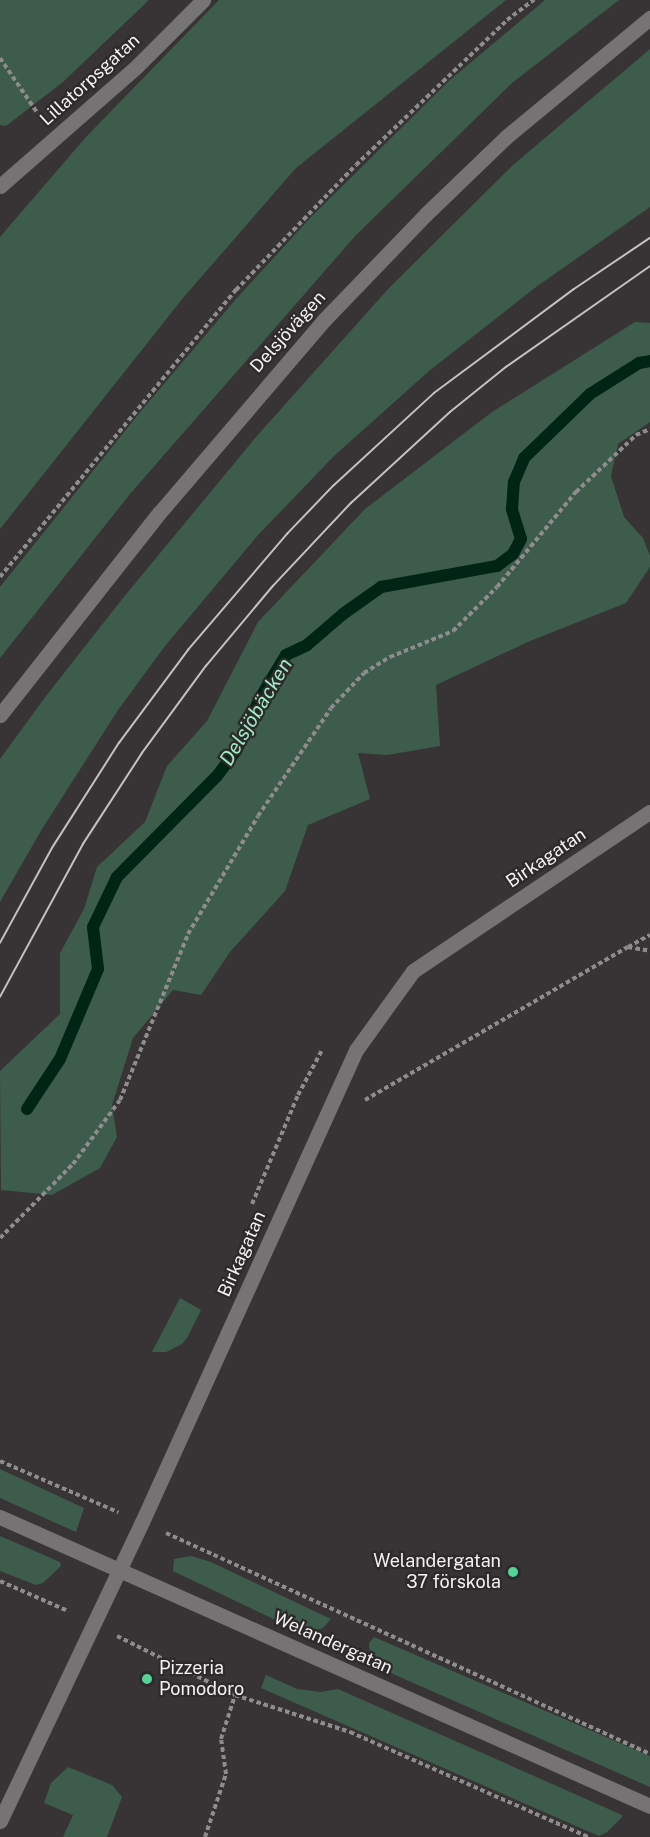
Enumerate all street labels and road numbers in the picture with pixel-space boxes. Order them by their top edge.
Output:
street label: Lillatorpsgatan [36,30,144,130]
street label: Delsjövägen [246,287,330,377]
street label: Birkagatan [502,824,590,892]
street label: Birkagatan [214,1208,270,1300]
street label: Welandergatan [270,1607,396,1679]

